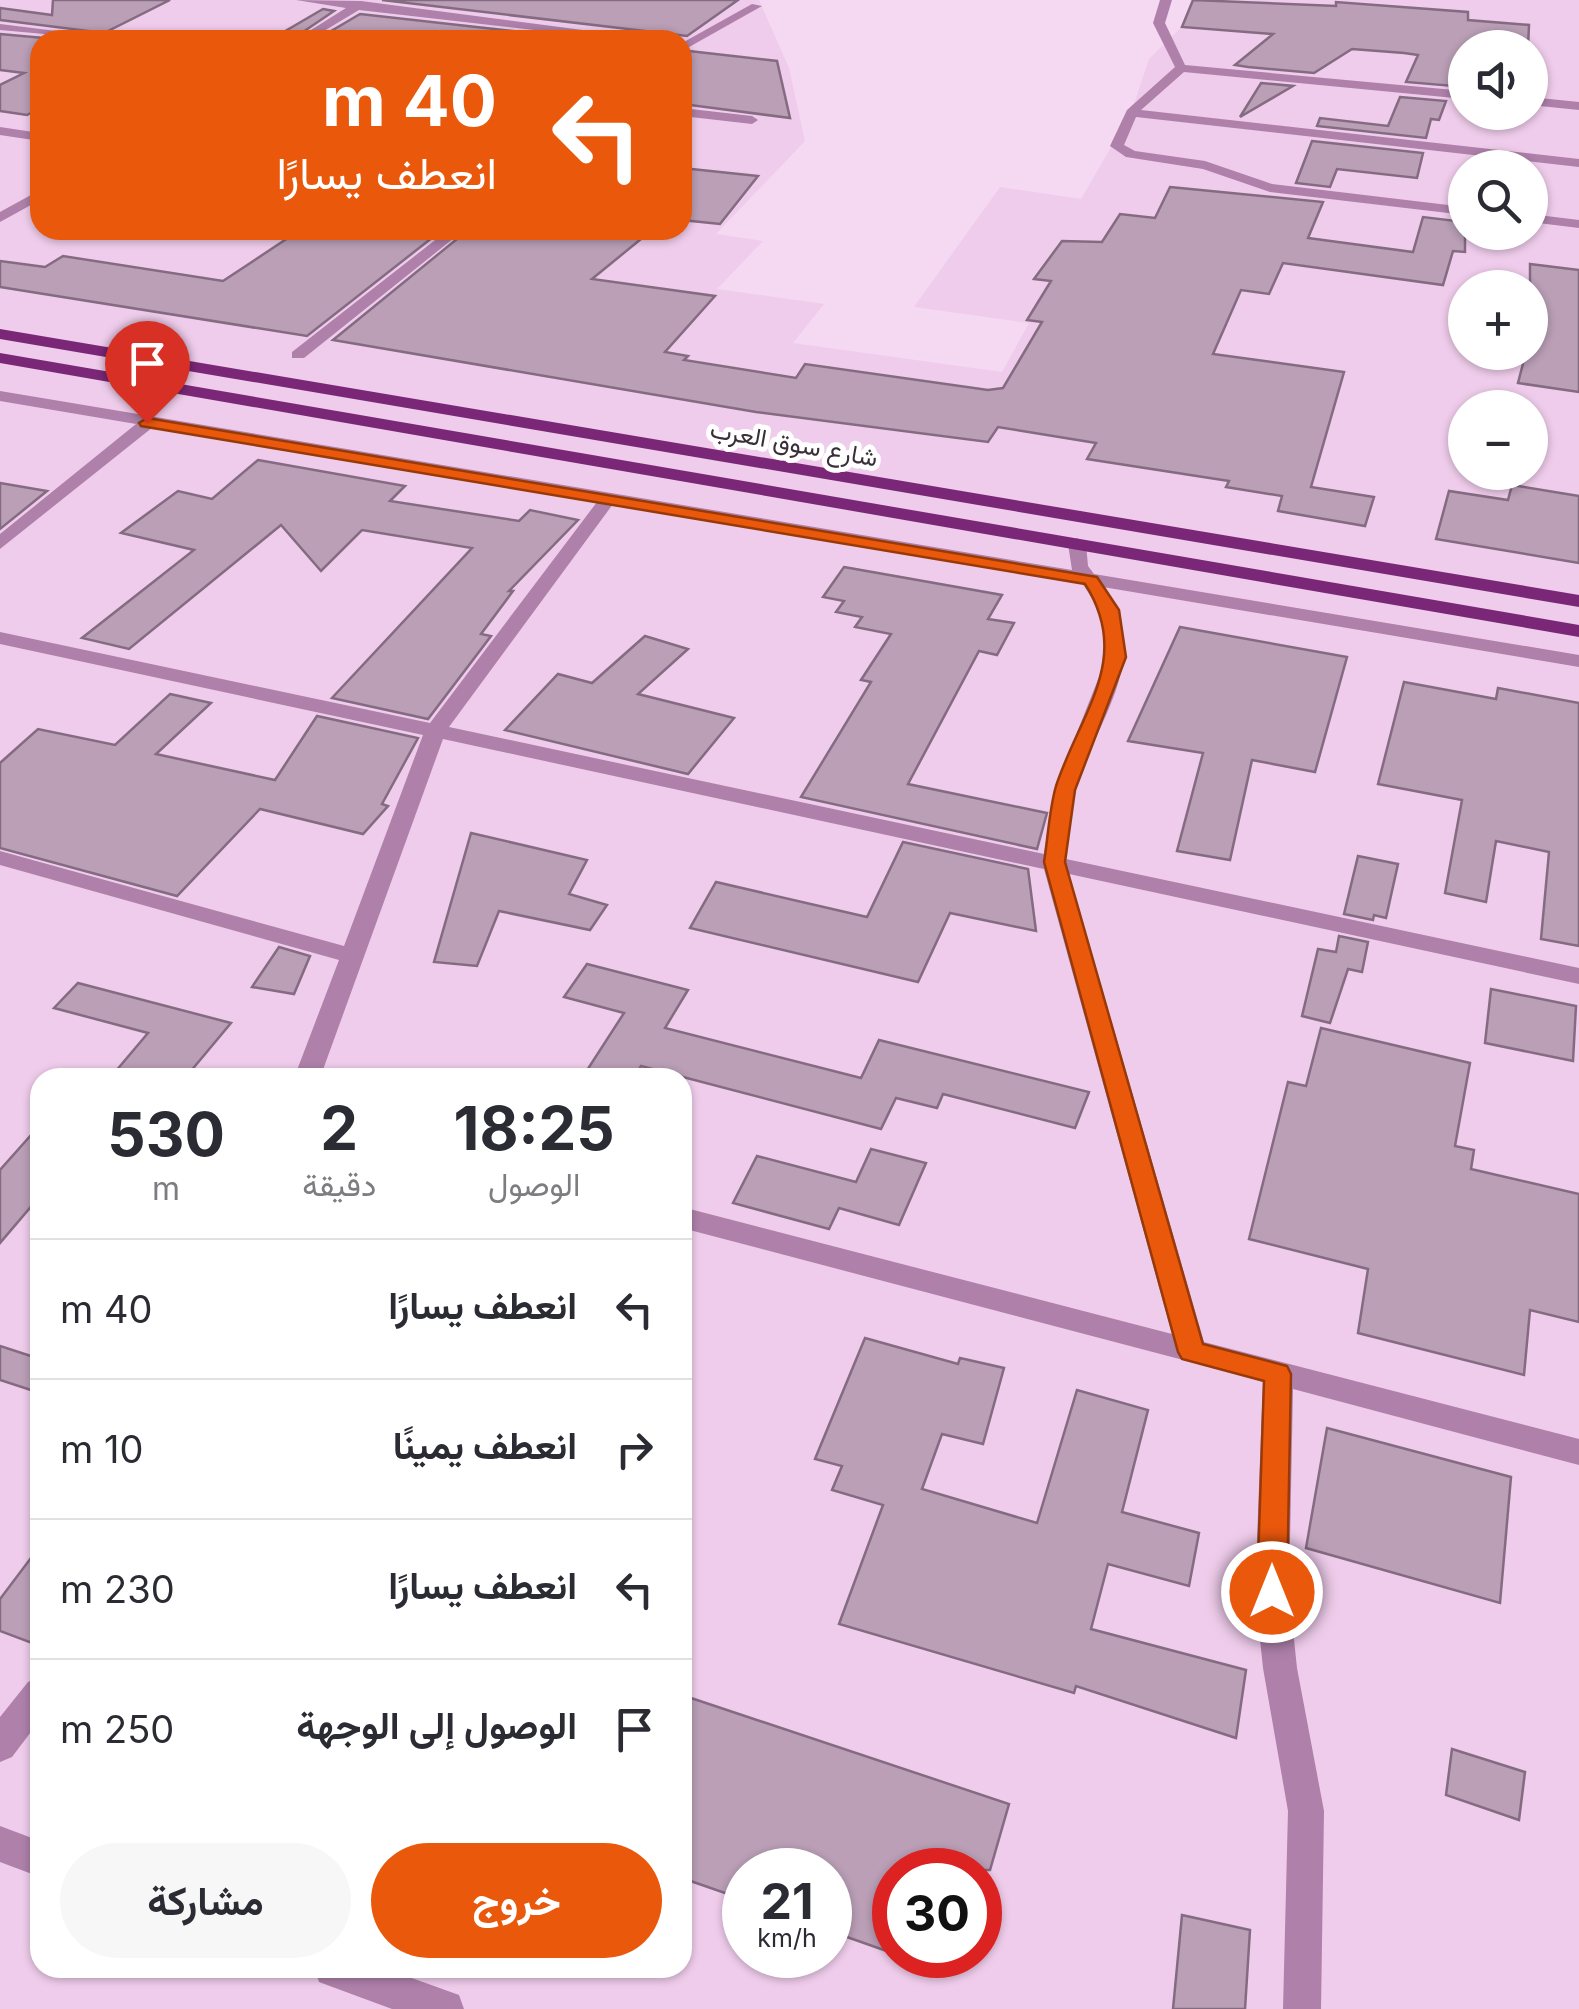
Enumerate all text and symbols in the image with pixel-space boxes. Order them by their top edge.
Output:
map controls [1448,30,1548,490]
button: sound [1448,30,1548,130]
text: 40 m [322,58,497,143]
icon: left [532,70,662,200]
text: انعطف يسارًا [277,145,497,200]
button: search [1448,150,1548,250]
button: + [1448,270,1548,370]
pin [105,321,190,424]
icon: arrive [120,336,175,391]
button: − [1448,390,1548,490]
street label: شارع سوق العرب [708,414,880,474]
text: 2 [320,1092,358,1164]
text: 18:25 [454,1092,615,1164]
text: 530 [107,1098,225,1170]
text: دقيقة [302,1165,376,1204]
text: الوصول [488,1165,580,1204]
text: m [152,1169,180,1208]
text: انعطف يسارًا [388,1282,577,1328]
icon: left [607,1282,662,1337]
text: 40 m [60,1286,153,1332]
text: انعطف يمينًا [393,1422,577,1468]
icon: right [607,1422,662,1477]
text: 10 m [60,1426,143,1472]
position arrow [1220,1540,1324,1644]
text: انعطف يسارًا [388,1562,577,1608]
icon: left [607,1562,662,1617]
text: 230 m [60,1566,175,1612]
text: الوصول إلى الوجهة [296,1702,577,1748]
icon: arrive [607,1702,662,1757]
text: 250 m [60,1706,174,1752]
button: مشاركة [60,1843,351,1958]
button: خروج [371,1843,662,1958]
speed limit sign: 30 [872,1848,1002,1978]
text: 21 [760,1871,814,1931]
text: km/h [757,1923,817,1953]

